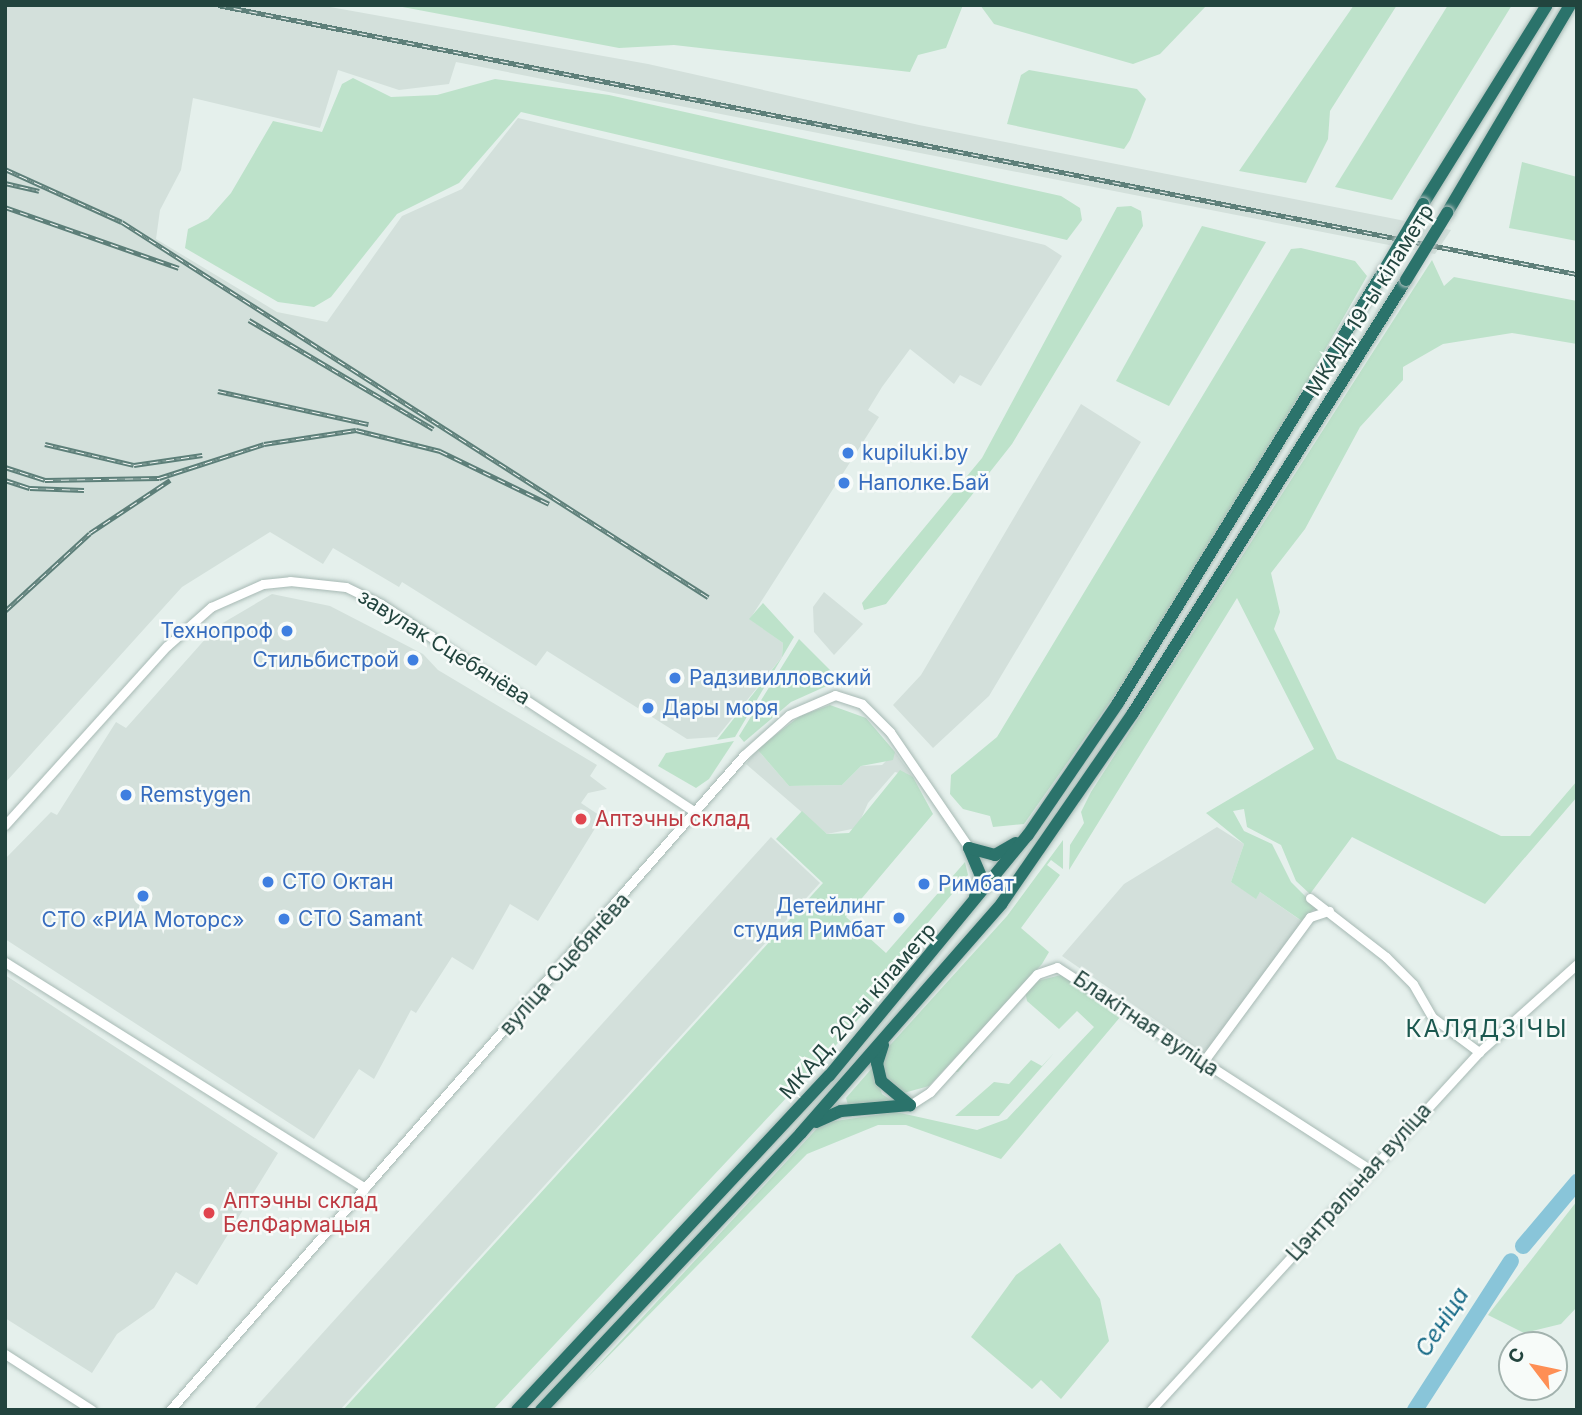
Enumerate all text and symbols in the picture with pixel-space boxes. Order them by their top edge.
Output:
street label: МКАД, 19-ы кіламетр [1301,200,1439,400]
place label: kupiluki.by [862,440,968,466]
marker: kupiluki.by [840,445,856,461]
place label: Наполке.Бай [858,470,989,496]
marker: Наполке.Бай [836,475,852,491]
street label: завулак Сцебянёва [353,584,535,710]
place label: Технопроф [161,618,273,644]
marker: Технопроф [279,623,295,639]
place label: Стильбистрой [252,647,399,673]
marker: Стильбистрой [405,652,421,668]
place label: Радзивилловский [689,665,871,691]
marker: Радзивилловский [667,670,683,686]
place label: Дары моря [662,695,778,721]
marker: Дары моря [640,700,656,716]
place label: Remstygen [140,782,251,808]
marker: Remstygen [118,787,134,803]
place label: Аптэчны склад [595,806,750,832]
marker: Аптэчны склад [573,811,589,827]
place label: СТО Октан [282,869,394,895]
place label: Римбат [938,871,1014,897]
marker: СТО Октан [260,874,276,890]
marker: Римбат [916,876,932,892]
marker: СТО «РИА Моторс» [135,888,151,904]
street label: вуліца Сцебянёва [495,888,635,1040]
place label: Детейлинг студия Римбат [733,893,885,943]
place label: СТО Samant [298,906,423,932]
place label: СТО «РИА Моторс» [42,907,244,933]
marker: Детейлинг студия Римбат [891,910,907,926]
marker: СТО Samant [276,911,292,927]
street label: МКАД, 20-ы кіламетр [775,918,941,1104]
street label: Блакітная вуліца [1068,966,1224,1082]
district label: КАЛЯДЗІЧЫ [1407,1015,1567,1043]
street label: Цэнтральная вуліца [1281,1098,1437,1266]
place label: Аптэчны склад БелФармацыя [223,1188,378,1238]
marker: Аптэчны склад БелФармацыя [201,1205,217,1221]
water label: Сеніца [1409,1282,1475,1362]
north arrow [1498,1331,1568,1401]
text: С [1503,1344,1530,1368]

